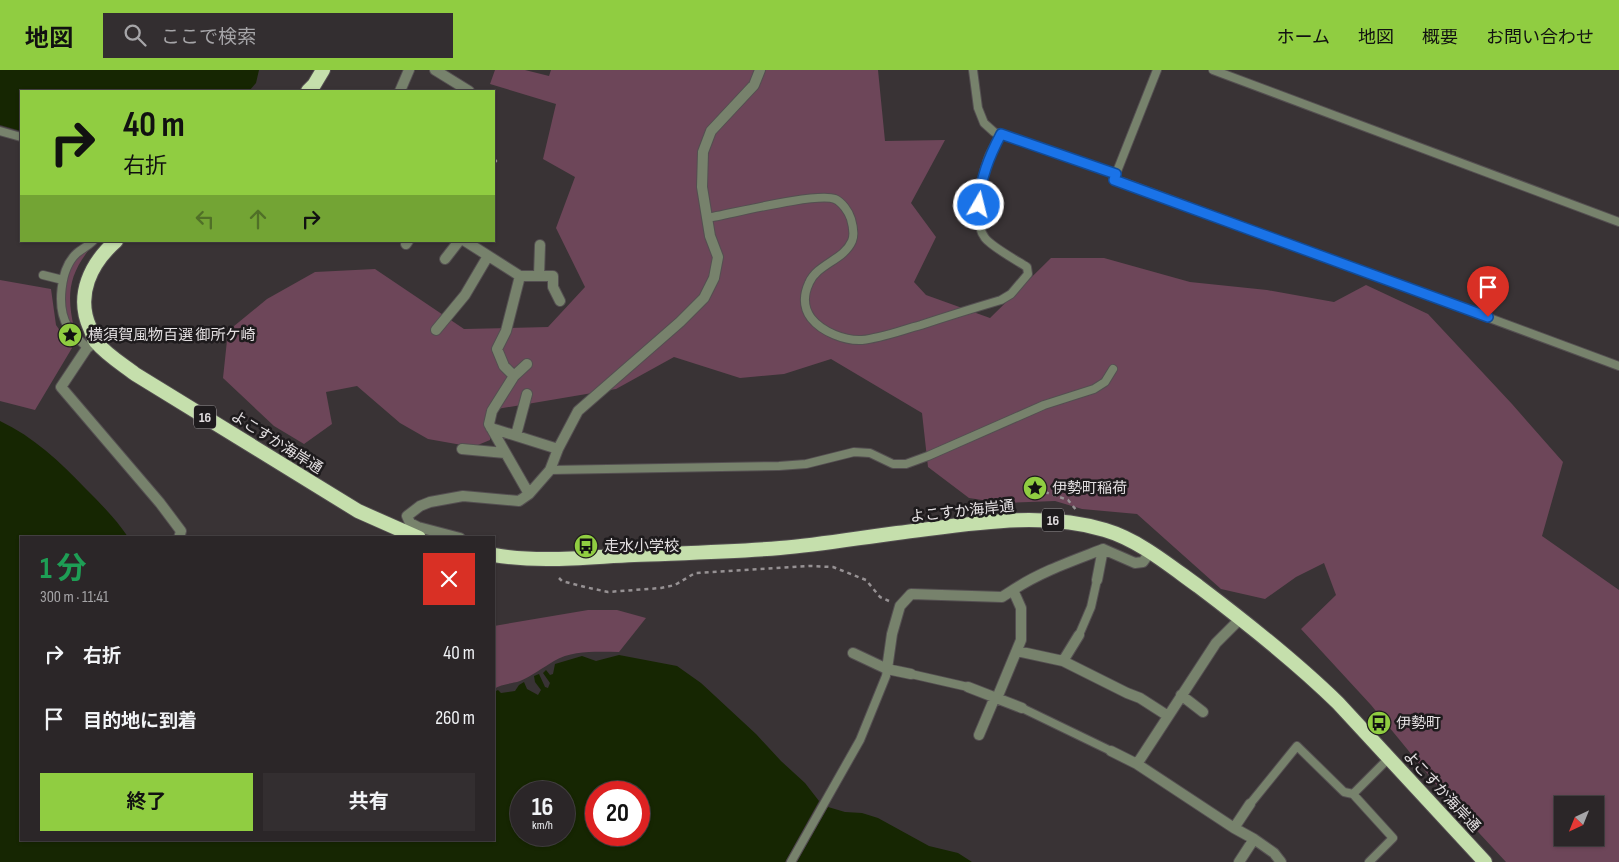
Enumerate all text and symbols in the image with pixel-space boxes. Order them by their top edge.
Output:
search box [103,13,453,58]
icon: search [121,21,149,49]
text: 地図 [25,24,73,53]
text: ここで検索 [161,26,256,49]
text: ホーム [1277,27,1330,48]
text: 地図 [1358,27,1394,48]
text: 概要 [1422,27,1458,48]
text: お問い合わせ [1486,27,1594,48]
text: 40 m [123,104,185,147]
icon: right [40,110,105,175]
text: 右折 [123,153,167,180]
position arrow [952,178,1004,230]
icon: left [191,205,219,233]
icon: ahead [244,205,272,233]
icon: right [297,205,325,233]
pin [1467,266,1509,317]
icon: arrive [1474,273,1502,301]
place icon: 横須賀風物百選 御所ケ崎 [57,322,83,348]
place label: 横須賀風物百選 御所ケ崎 [88,326,255,345]
road number: 16 [194,406,216,428]
street label: よこすか海岸通 [227,407,326,478]
place icon: 伊勢町稲荷 [1022,475,1048,501]
place label: 伊勢町稲荷 [1052,479,1127,498]
street label: よこすか海岸通 [909,497,1015,526]
road number: 16 [1042,508,1064,532]
bus stop icon: 走水小学校 [573,533,599,559]
place label: 走水小学校 [604,537,679,556]
text: 1 分 [40,551,86,587]
button: close [423,553,475,605]
text: 300 m · 11:41 [40,588,109,607]
icon: right [40,640,68,668]
text: 40 m [443,642,475,665]
text: 右折 [83,645,121,668]
icon: arrive [40,705,68,733]
text: 260 m [435,707,475,730]
text: 目的地に到着 [83,710,197,733]
bus stop icon: 伊勢町 [1366,710,1392,736]
place label: 伊勢町 [1396,714,1441,733]
street label: よこすか海岸通 [1399,747,1484,836]
button: 終了 [40,773,253,831]
button: 共有 [263,773,475,831]
speed limit sign: 20 [585,781,650,846]
text: 16 [532,792,553,823]
north arrow [1554,796,1604,846]
map controls [1554,796,1604,846]
text: km/h [532,818,553,833]

